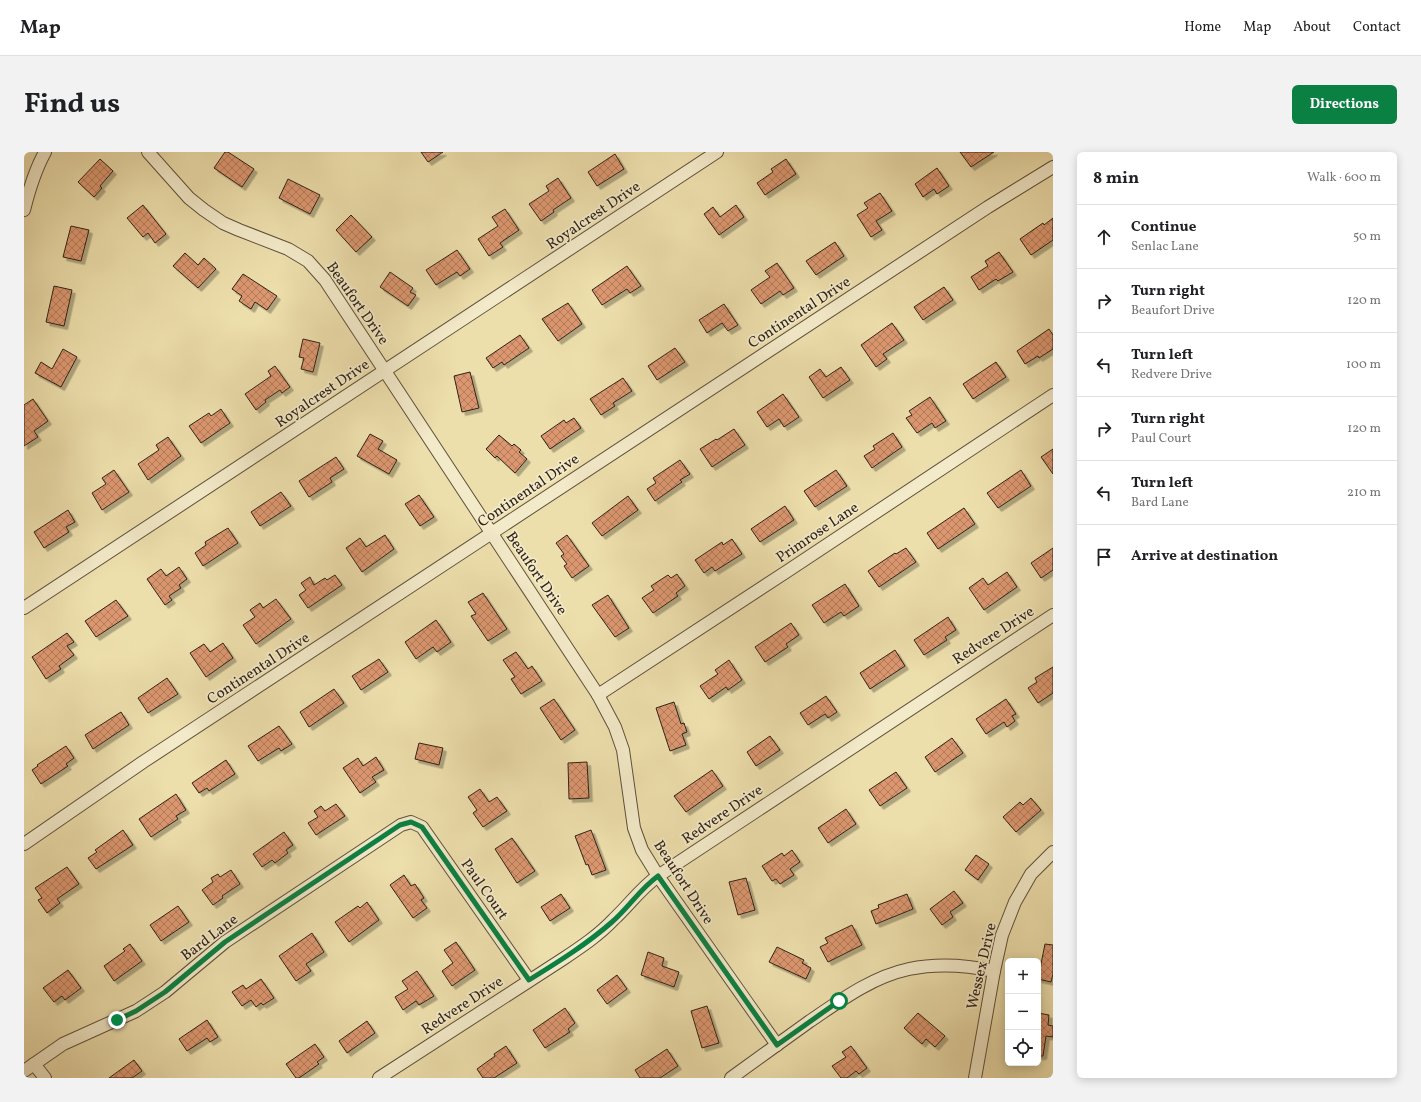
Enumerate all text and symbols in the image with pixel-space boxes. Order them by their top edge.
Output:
text: Map [20,15,61,41]
text: Home [1184,18,1221,37]
text: Map [1243,18,1271,37]
text: About [1293,18,1331,37]
text: Contact [1353,18,1401,37]
text: Find us [24,85,120,124]
button: Directions [1292,85,1397,124]
text: 8 min [1093,167,1139,190]
text: Walk · 600 m [1307,169,1381,187]
street label: Royalcrest Drive [543,177,645,256]
text: Continue [1131,217,1196,238]
icon: ahead [1093,226,1115,248]
text: 50 m [1353,228,1381,246]
text: Senlac Lane [1131,238,1199,256]
street label: Beaufort Drive [320,258,393,349]
street label: Continental Drive [744,272,855,354]
text: Turn right [1131,281,1205,302]
icon: right [1093,290,1115,312]
text: 120 m [1347,292,1381,310]
text: Beaufort Drive [1131,302,1215,320]
text: Turn left [1131,345,1193,366]
icon: left [1093,354,1115,376]
street label: Royalcrest Drive [272,355,374,434]
text: 100 m [1346,356,1381,374]
text: Redvere Drive [1131,366,1212,384]
text: Turn right [1131,409,1205,430]
icon: right [1093,418,1115,440]
text: 120 m [1347,420,1381,438]
text: Paul Court [1131,430,1192,448]
street label: Continental Drive [474,449,584,533]
text: Turn left [1131,473,1193,494]
icon: left [1093,482,1115,504]
text: 210 m [1347,484,1381,502]
text: Bard Lane [1131,494,1189,512]
street label: Primrose Lane [772,498,863,569]
street label: Beaufort Drive [500,528,571,620]
icon: arrive [1093,546,1115,568]
text: Arrive at destination [1131,546,1278,567]
street label: Redvere Drive [949,602,1039,671]
street label: Continental Drive [203,628,314,710]
street label: Redvere Drive [678,780,767,850]
street label: Beaufort Drive [648,837,718,929]
street label: Paul Court [455,855,512,925]
street label: Bard Lane [177,910,243,967]
street label: Wessex Drive [962,921,1003,1012]
map controls [1005,958,1041,1066]
button: + [1005,958,1041,994]
street label: Redvere Drive [418,972,508,1041]
route start [830,992,848,1010]
button: − [1005,994,1041,1030]
route end [108,1011,126,1029]
button: locate [1005,1030,1041,1066]

